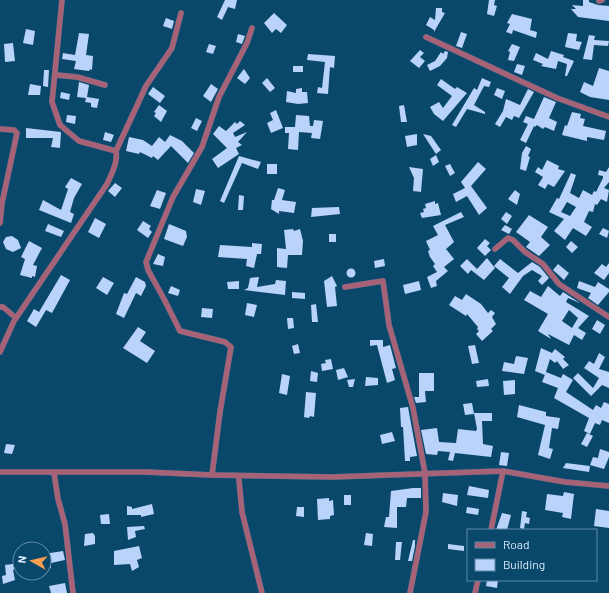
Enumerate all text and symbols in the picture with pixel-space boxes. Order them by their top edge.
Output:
legend [467,529,597,581]
text: Road [503,537,530,551]
north arrow [12,541,52,581]
text: N [15,555,29,564]
text: Building [503,557,545,571]

